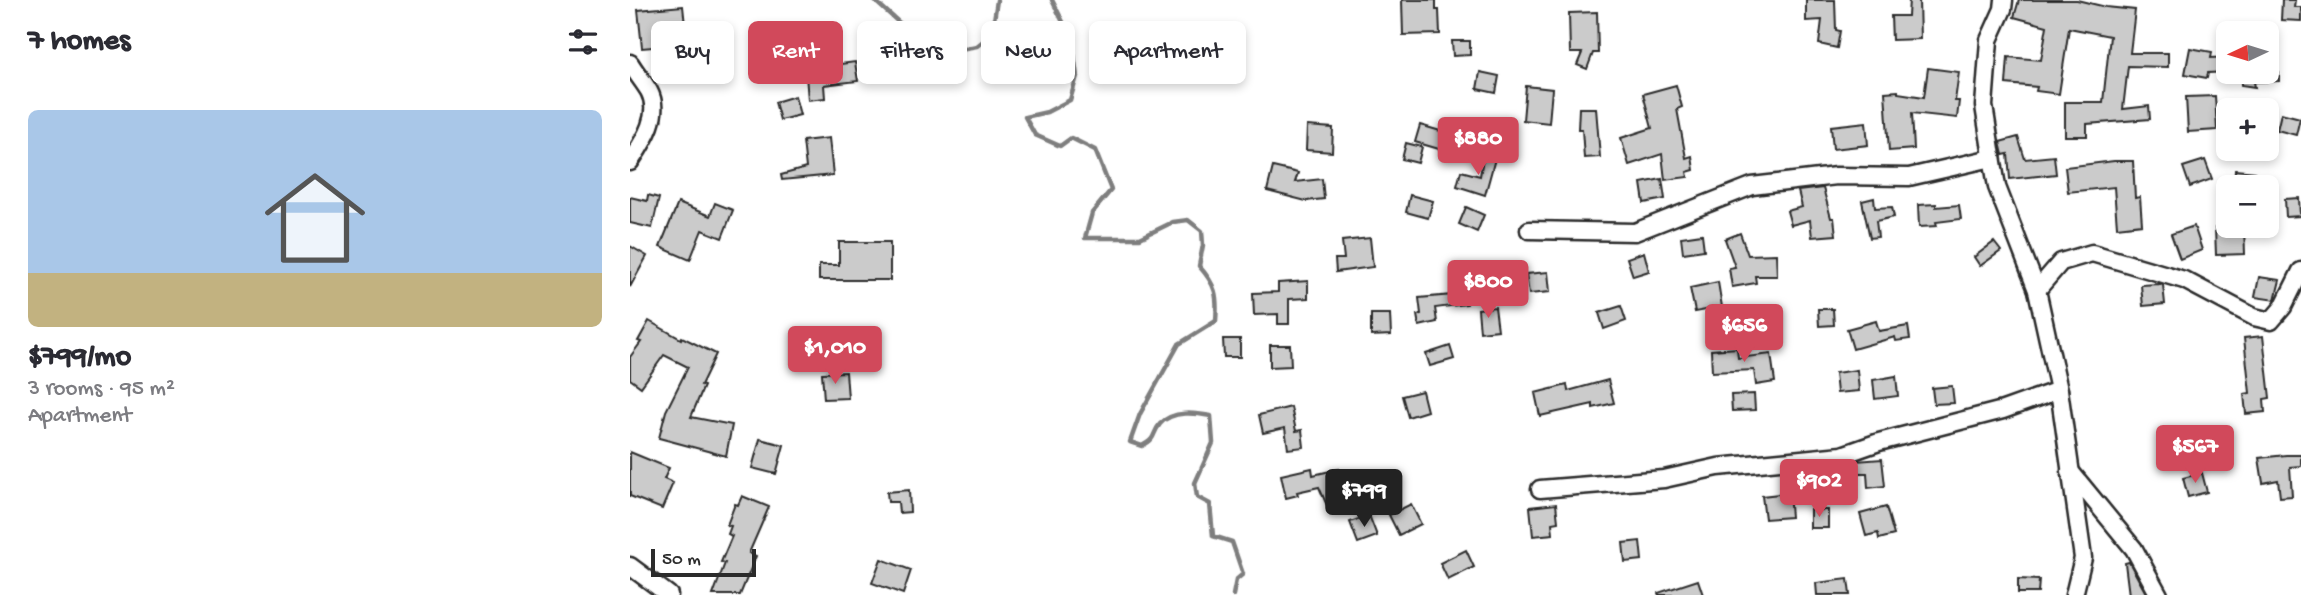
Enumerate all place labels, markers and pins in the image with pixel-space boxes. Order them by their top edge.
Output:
pin: $880 [1437,118,1519,177]
pin: $800 [1447,260,1529,320]
pin: $656 [1703,304,1785,364]
pin: $1,010 [778,326,892,386]
pin: $567 [2154,426,2236,485]
pin: $902 [1778,460,1860,519]
pin: $799 [1323,470,1405,529]

